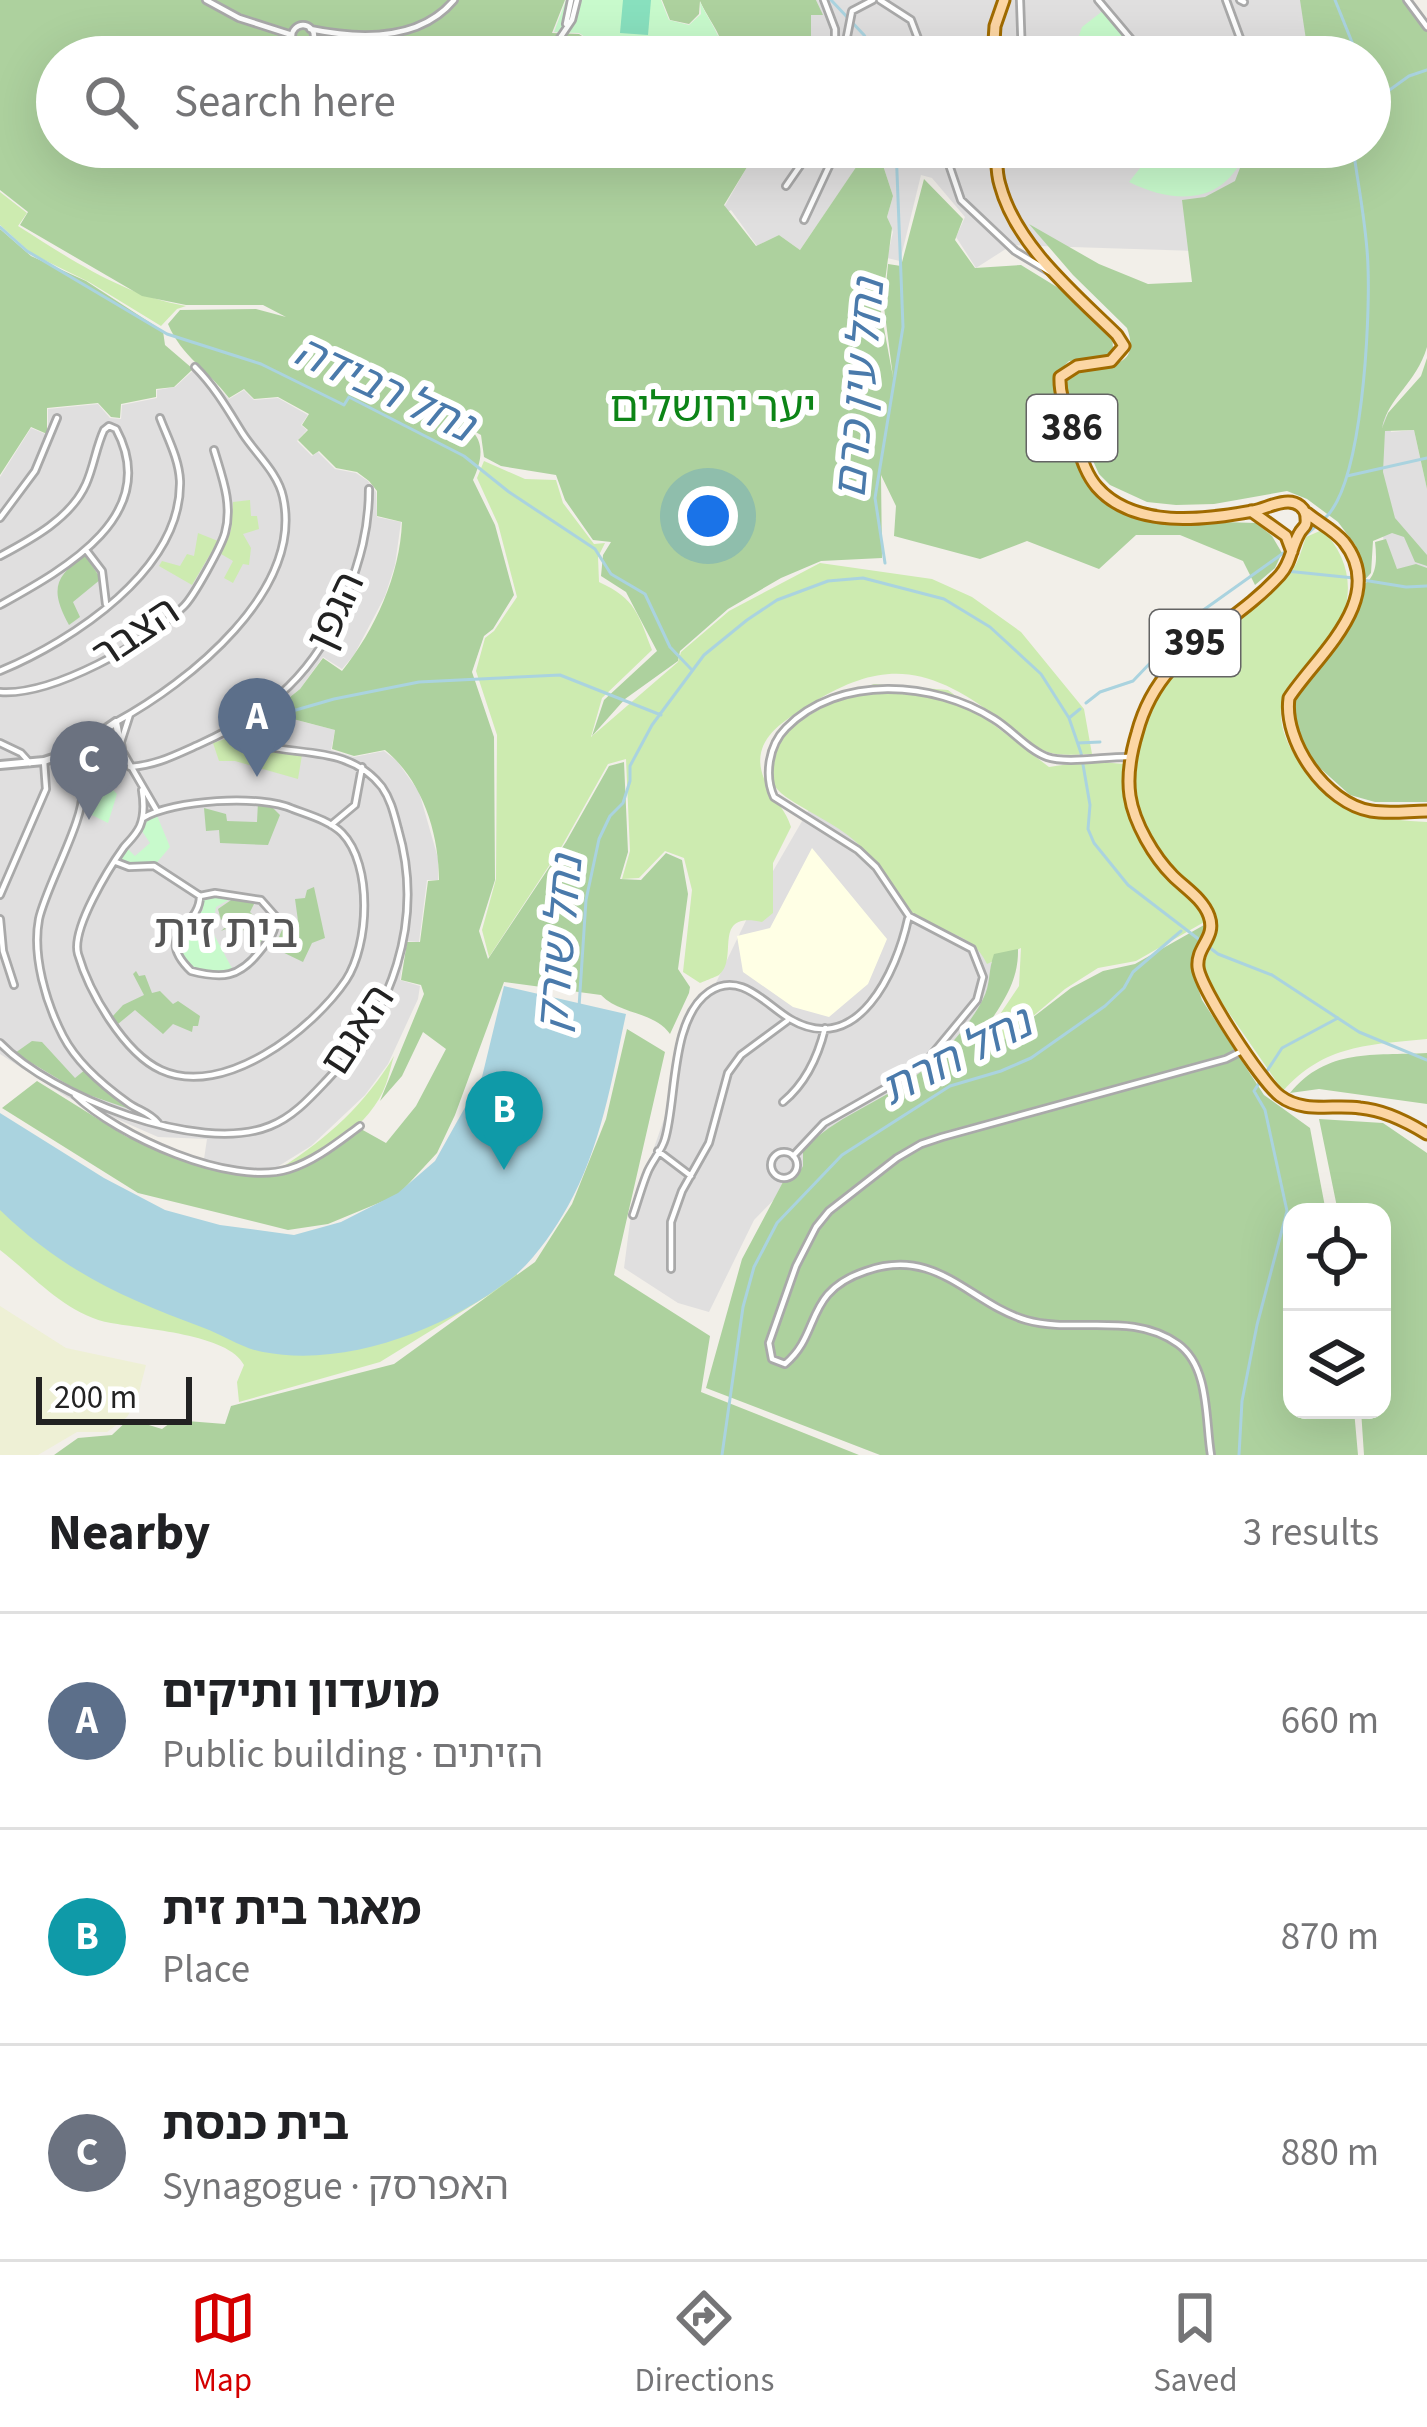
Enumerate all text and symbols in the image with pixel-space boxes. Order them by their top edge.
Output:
search box [36,36,1391,168]
icon: search [78,69,144,135]
text: Search here [174,70,396,134]
water label: נחל עין כרם [819,273,902,502]
water label: נחל רבידה [284,319,487,460]
park label: יער ירושלים [610,378,816,438]
road number: 386 [1027,395,1117,461]
your location [678,486,738,546]
street label: הגפן [292,562,380,660]
street label: הצבר [80,582,192,684]
road number: 395 [1150,610,1240,676]
pin: A [218,678,296,777]
pin: C [50,721,128,820]
water label: נחל שורק [520,850,600,1035]
district label: בית זית [153,898,299,966]
street label: האגם [306,973,410,1087]
water label: נחל חרת [869,990,1046,1122]
pin: B [465,1071,543,1170]
map controls [1283,1203,1391,1419]
button: locate [1283,1203,1391,1311]
button: layers [1283,1311,1391,1419]
scale bar [36,1371,192,1424]
text: 200 m [54,1374,137,1421]
text: Nearby [48,1497,210,1569]
text: 3 results [1243,1505,1379,1561]
text: מועדון ותיקים [162,1661,440,1725]
text: A [76,1693,98,1749]
text: 660 m [1281,1693,1379,1749]
text: Public building · הזיתים [162,1727,543,1783]
text: מאגר בית זית [162,1878,421,1942]
text: B [75,1909,99,1965]
text: 870 m [1281,1909,1379,1965]
text: Place [162,1942,250,1998]
text: בית כנסת [162,2093,349,2157]
text: C [76,2125,98,2181]
text: 880 m [1281,2125,1379,2181]
text: Synagogue · האפרסק [162,2159,509,2215]
tab: Map [190,2285,256,2404]
tab: Directions [635,2285,774,2404]
tab: Saved [1153,2285,1237,2404]

